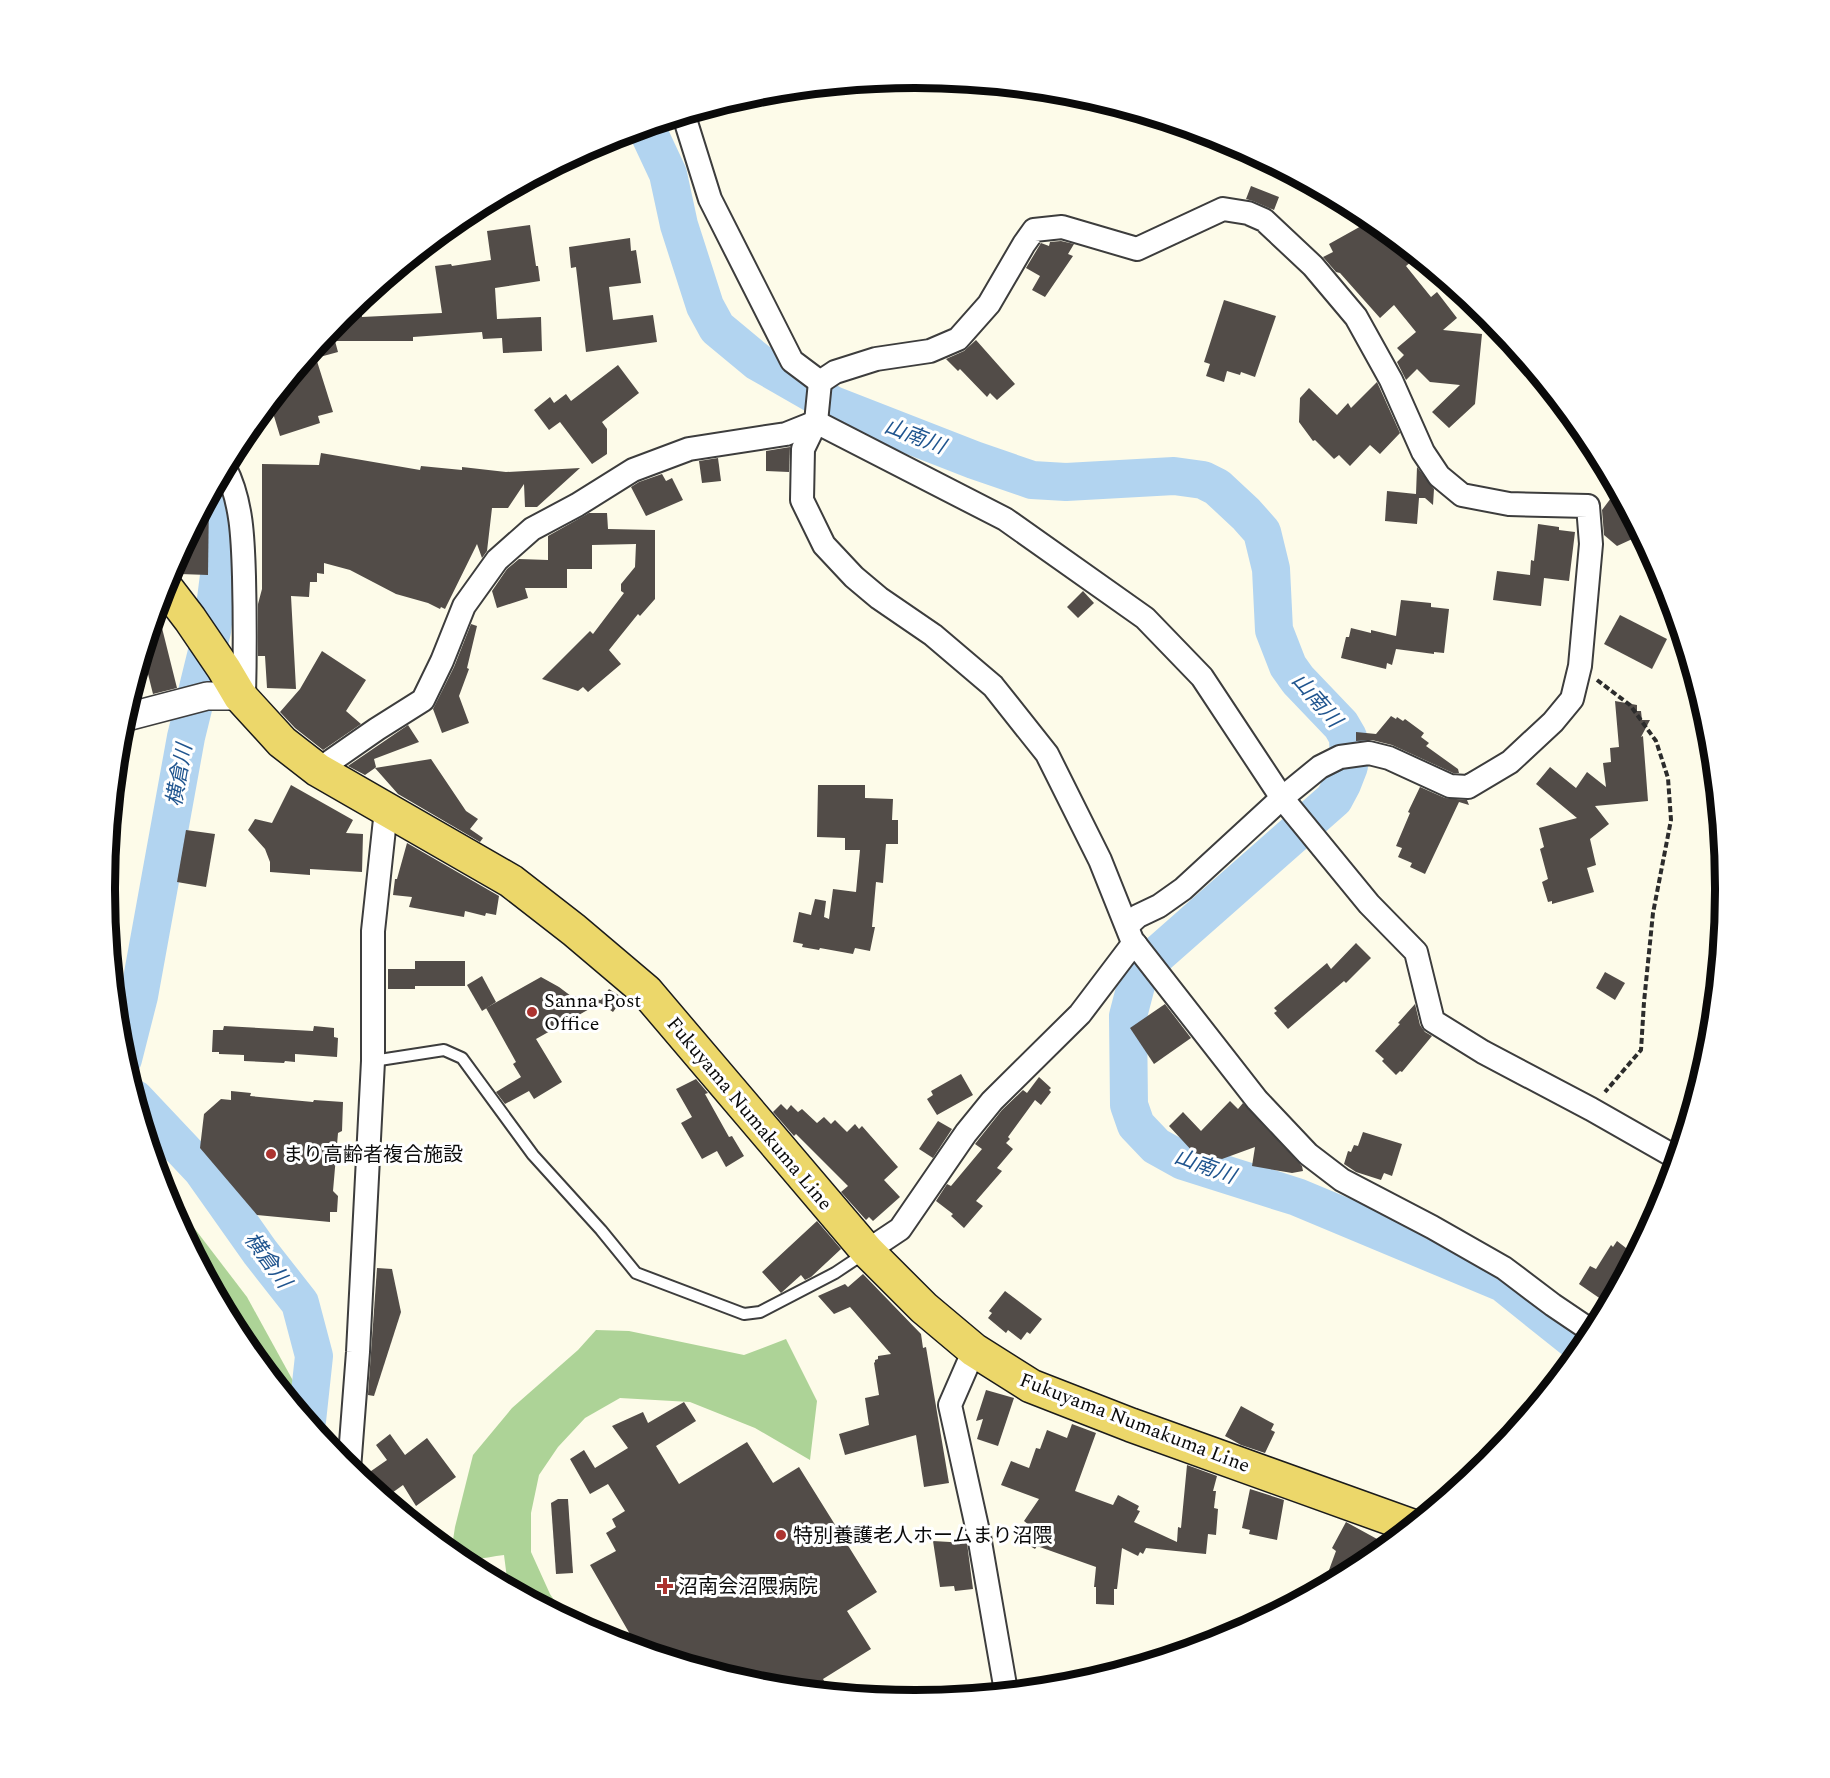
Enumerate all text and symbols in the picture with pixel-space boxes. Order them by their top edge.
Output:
water label: 山南川 [879,411,952,464]
water label: 山南川 [1284,666,1350,736]
water label: 横倉川 [159,739,202,809]
place label: Sanna Post Office [544,986,641,1039]
marker: Sanna Post Office [525,1005,539,1019]
street label: Fukuyama Numakuma Line [659,1010,839,1217]
place label: まり高齢者複合施設 [283,1140,463,1170]
water label: 山南川 [1170,1141,1242,1193]
marker: まり高齢者複合施設 [264,1147,278,1161]
water label: 横倉川 [236,1226,300,1297]
street label: Fukuyama Numakuma Line [1015,1365,1254,1481]
place label: 特別養護老人ホームまり沼隈 [793,1521,1052,1551]
marker: 特別養護老人ホームまり沼隈 [774,1528,788,1542]
place label: 沼南会沼隈病院 [678,1572,818,1602]
marker: 沼南会沼隈病院 [656,1577,674,1595]

